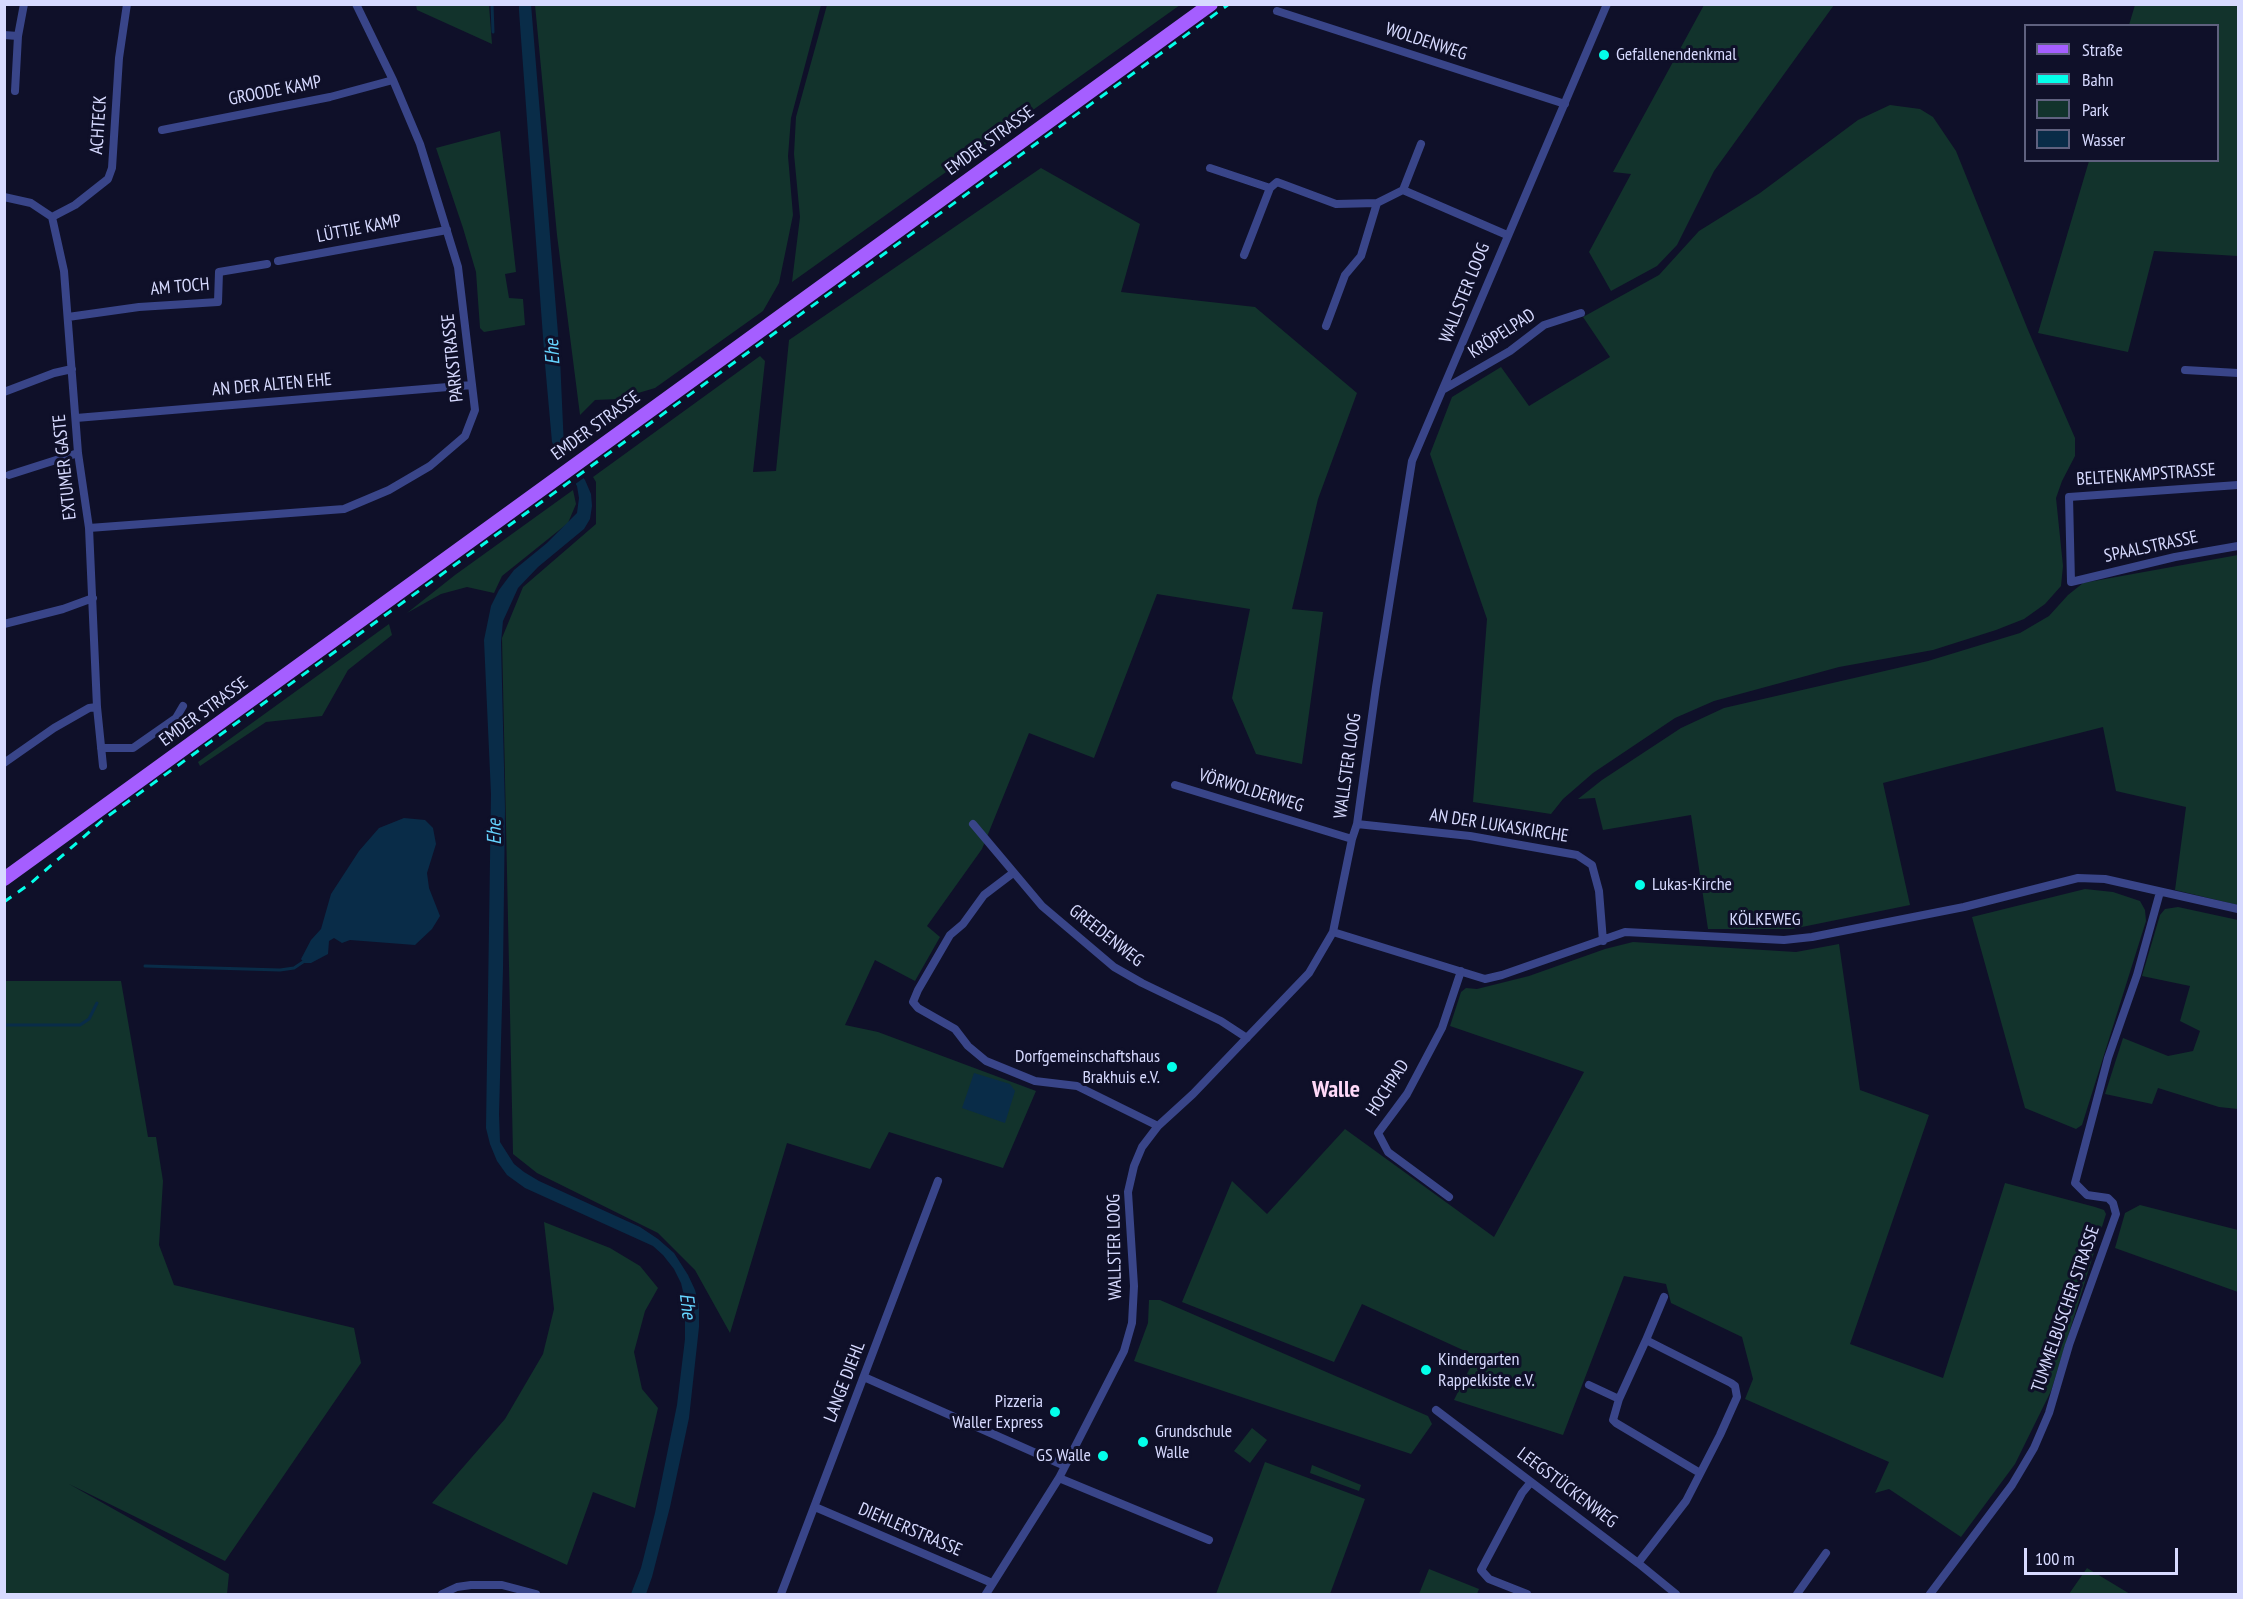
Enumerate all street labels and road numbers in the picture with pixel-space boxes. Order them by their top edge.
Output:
street label: WOLDENWEG [1382,19,1470,65]
street label: GROODE KAMP [227,71,323,111]
street label: ACHTECK [86,95,112,155]
street label: EMDER STRASSE [941,102,1039,180]
street label: LÜTTJE KAMP [315,210,403,248]
street label: WALLSTER LOOG [1435,240,1495,346]
street label: AM TOCH [150,274,210,300]
street label: KRÖPELPAD [1465,304,1539,364]
street label: PARKSTRASSE [438,313,468,403]
street label: AN DER ALTEN EHE [211,369,333,401]
street label: EMDER STRASSE [547,387,645,465]
street label: EXTUMER GASTE [49,413,81,521]
street label: BELTENKAMPSTRASSE [2076,459,2216,491]
street label: SPAALSTRASSE [2102,527,2200,567]
street label: EMDER STRASSE [155,673,253,751]
street label: WALLSTER LOOG [1330,712,1366,820]
street label: VÖRWOLDERWEG [1196,765,1306,817]
street label: AN DER LUKASKIRCHE [1428,804,1570,848]
street label: GREEDENWEG [1064,900,1148,972]
street label: KÖLKEWEG [1729,909,1801,931]
street label: HOCHPAD [1362,1056,1414,1120]
street label: WALLSTER LOOG [1103,1194,1127,1300]
street label: TUMMELBUSCHER STRASSE [2027,1223,2105,1395]
street label: LANGE DIEHL [820,1339,870,1425]
street label: LEEGSTÜCKENWEG [1513,1443,1621,1533]
street label: DIEHLERSTRASSE [855,1498,965,1562]

